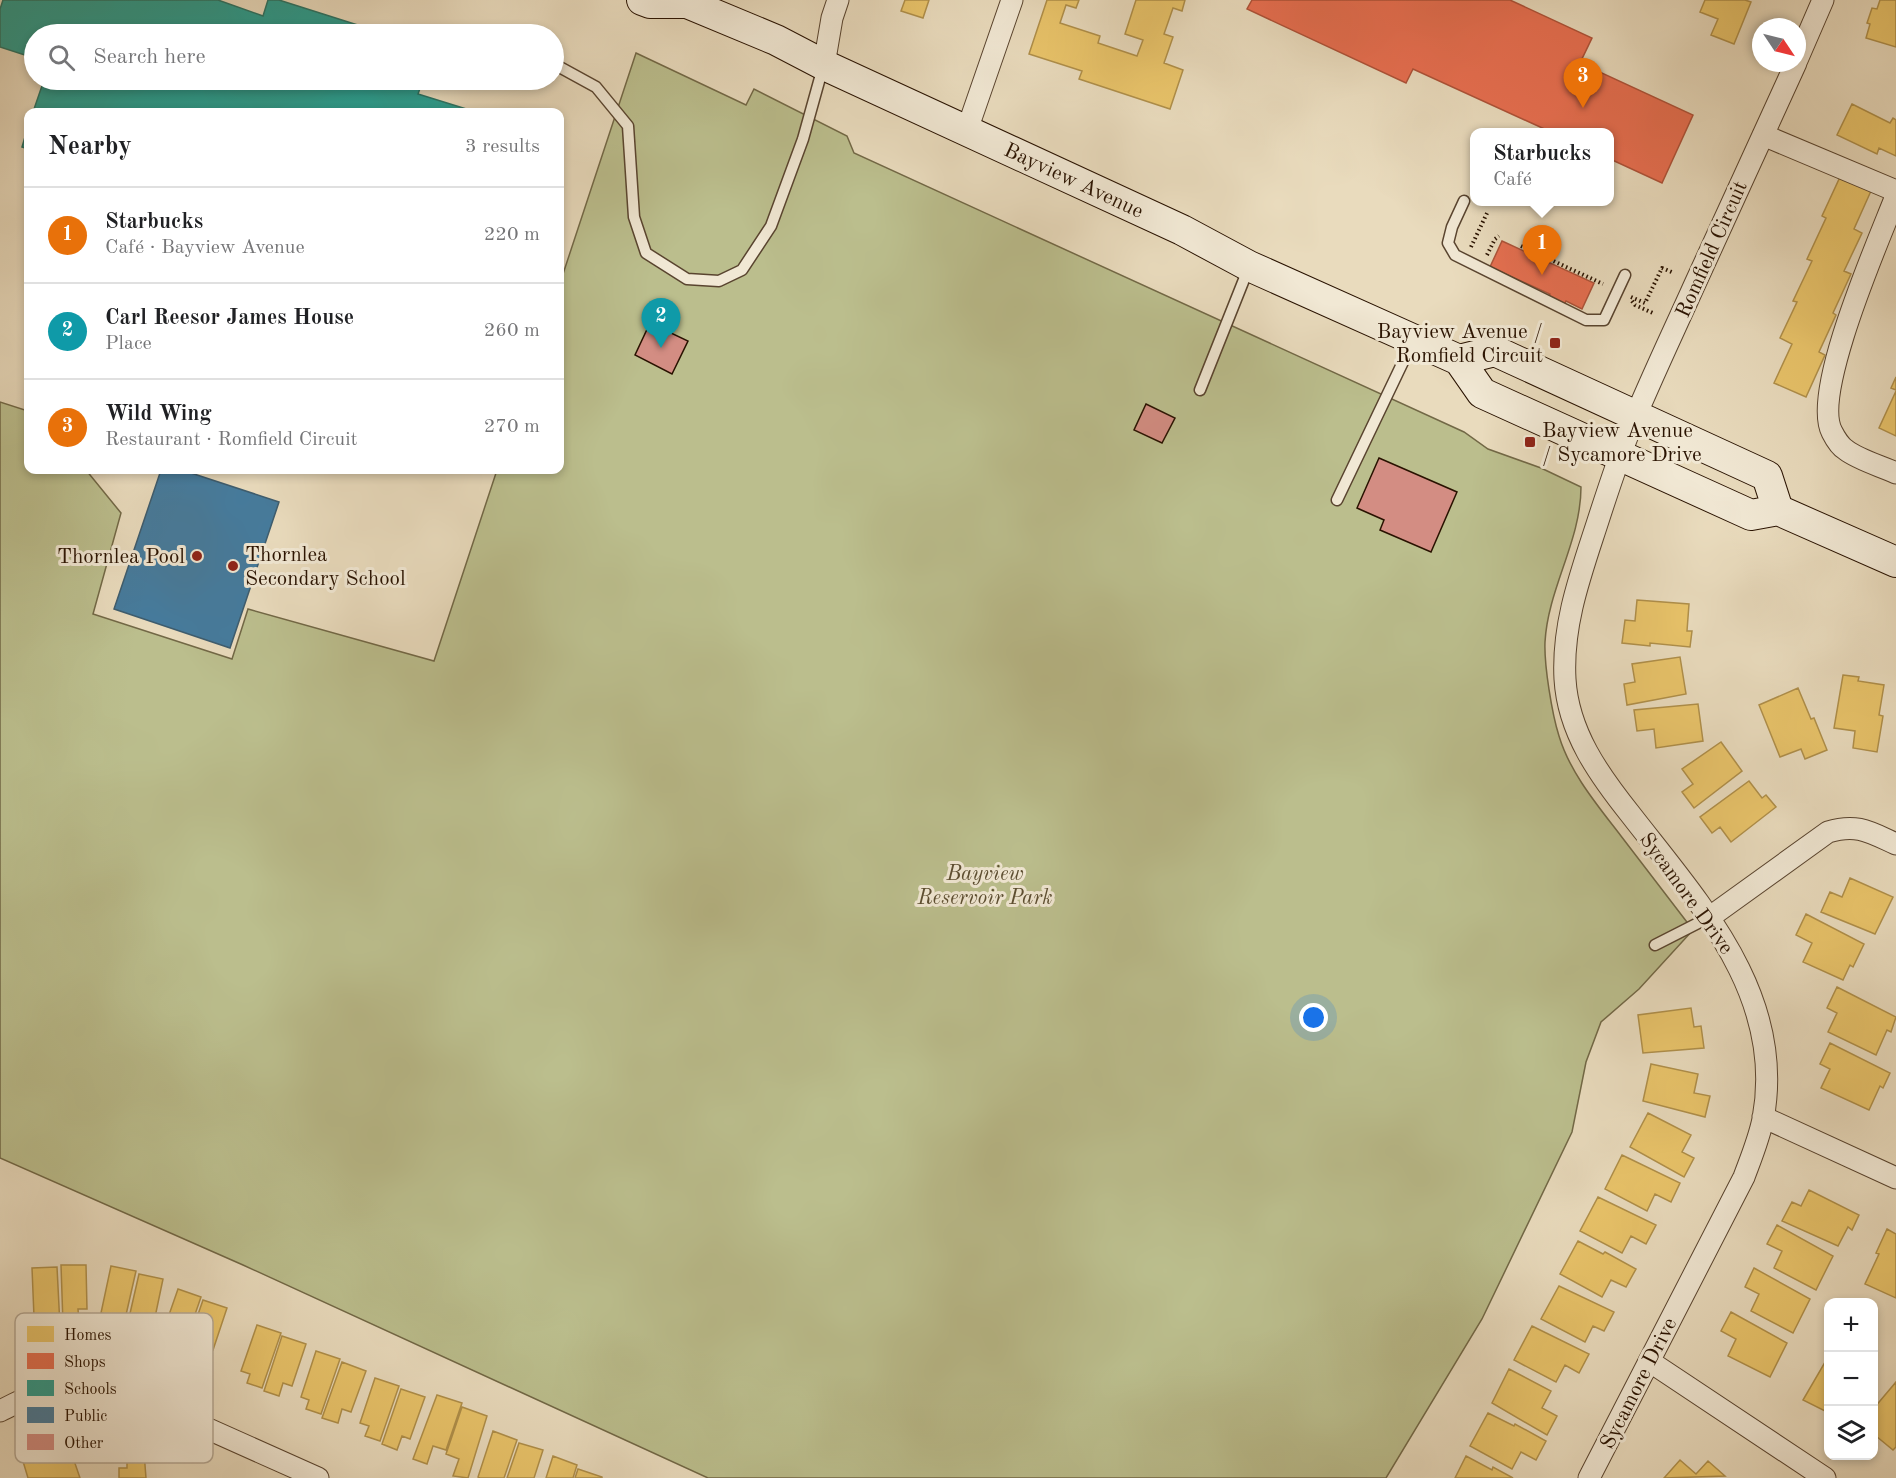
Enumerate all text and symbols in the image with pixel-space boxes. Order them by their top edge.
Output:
north arrow [1752,18,1806,72]
search box [24,24,564,90]
icon: search [45,41,78,74]
text: Search here [93,46,206,68]
pin: 3 [1564,58,1602,108]
popup [1470,128,1614,206]
text: Nearby [48,134,132,160]
text: 3 results [465,137,540,157]
street label: Bayview Avenue [1001,140,1146,223]
text: Starbucks [1493,143,1591,165]
text: Café [1493,170,1532,190]
street label: Romfield Circuit [1673,178,1752,321]
text: Starbucks [105,211,203,233]
text: 1 [62,225,73,245]
text: 220 m [484,225,540,245]
pin: 1 [1522,226,1562,275]
text: Café · Bayview Avenue [105,238,305,258]
pin: 2 [642,298,680,348]
text: Carl Reesor James House [105,307,354,329]
text: 2 [62,321,73,341]
text: 260 m [484,321,540,341]
place label: Bayview Avenue / Romfield Circuit [1377,322,1543,367]
text: Place [105,334,152,354]
marker: Bayview Avenue / Romfield Circuit [1548,336,1562,350]
text: Wild Wing [105,403,212,425]
text: 3 [62,417,73,437]
text: 270 m [484,417,540,437]
place label: Bayview Avenue / Sycamore Drive [1542,421,1702,466]
text: Restaurant · Romfield Circuit [105,430,358,450]
marker: Bayview Avenue / Sycamore Drive [1523,435,1537,449]
place label: Thornlea Secondary School [245,545,406,590]
place label: Thornlea Pool [57,547,185,568]
marker: Thornlea Pool [190,549,204,563]
marker: Thornlea Secondary School [226,559,240,573]
street label: Sycamore Drive [1635,829,1737,958]
park label: Bayview Reservoir Park [916,864,1053,909]
your location [1299,1003,1328,1032]
map controls [1824,1298,1878,1460]
button: + [1824,1298,1878,1352]
legend [15,1313,213,1463]
street label: Sycamore Drive [1597,1315,1681,1453]
text: Homes [64,1328,112,1344]
button: − [1824,1352,1878,1406]
text: Shops [64,1355,106,1371]
text: Schools [64,1382,117,1398]
button: layers [1824,1406,1878,1460]
text: Public [64,1409,107,1425]
text: Other [64,1436,104,1452]

